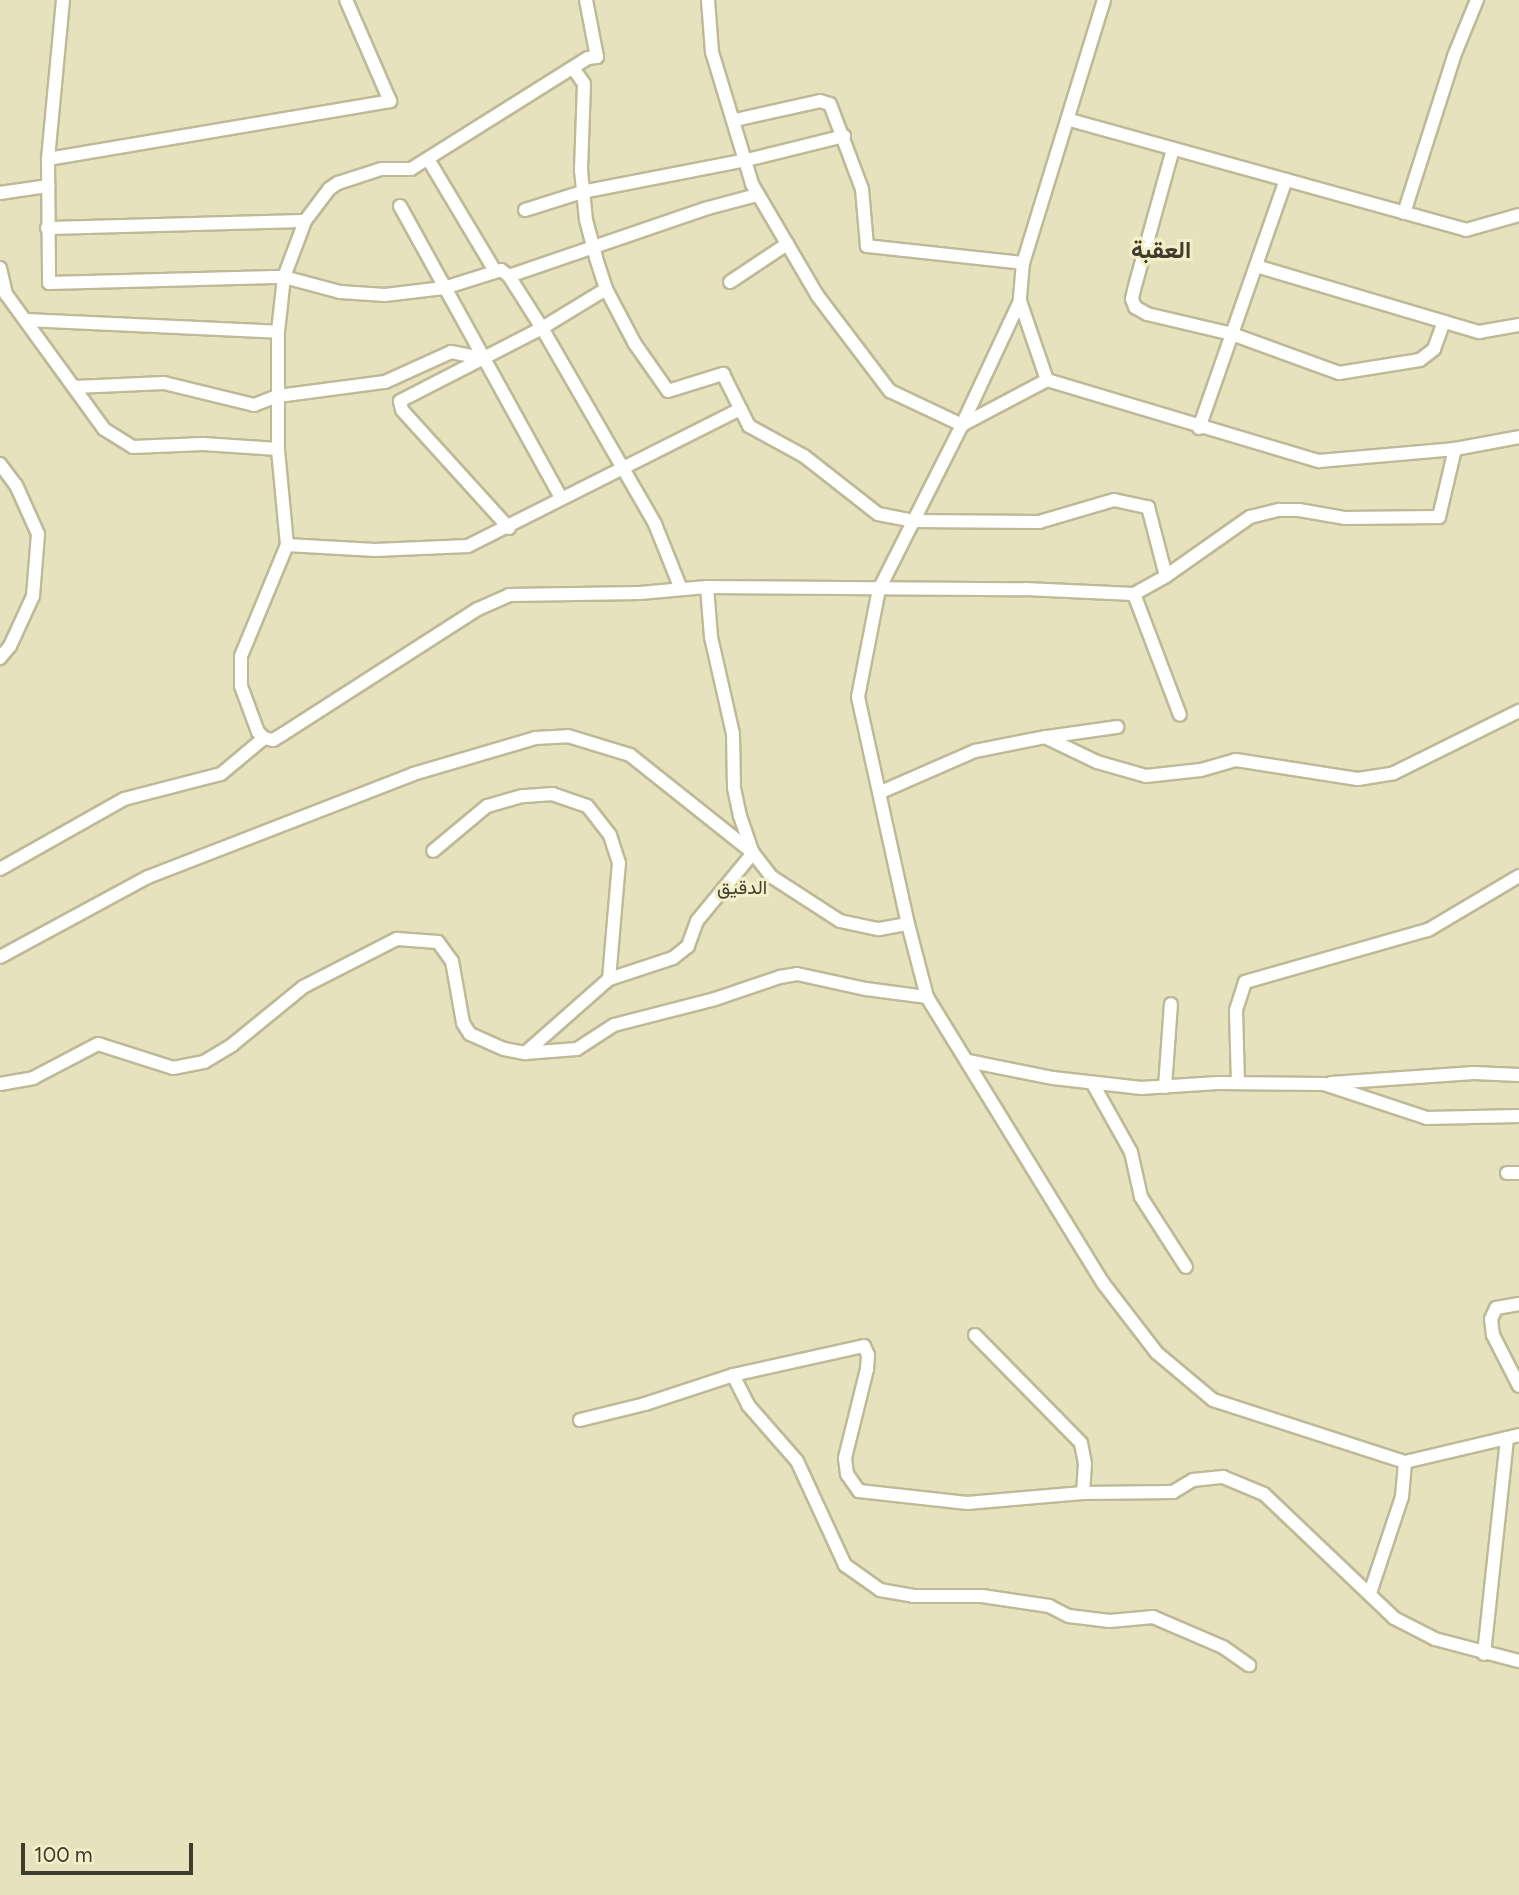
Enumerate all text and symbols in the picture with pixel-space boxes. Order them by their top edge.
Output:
district label: العقبة [1131,236,1191,264]
district label: الدقيق [717,877,767,899]
scale bar [24,1828,196,1872]
text: 100 m [34,1842,93,1867]

